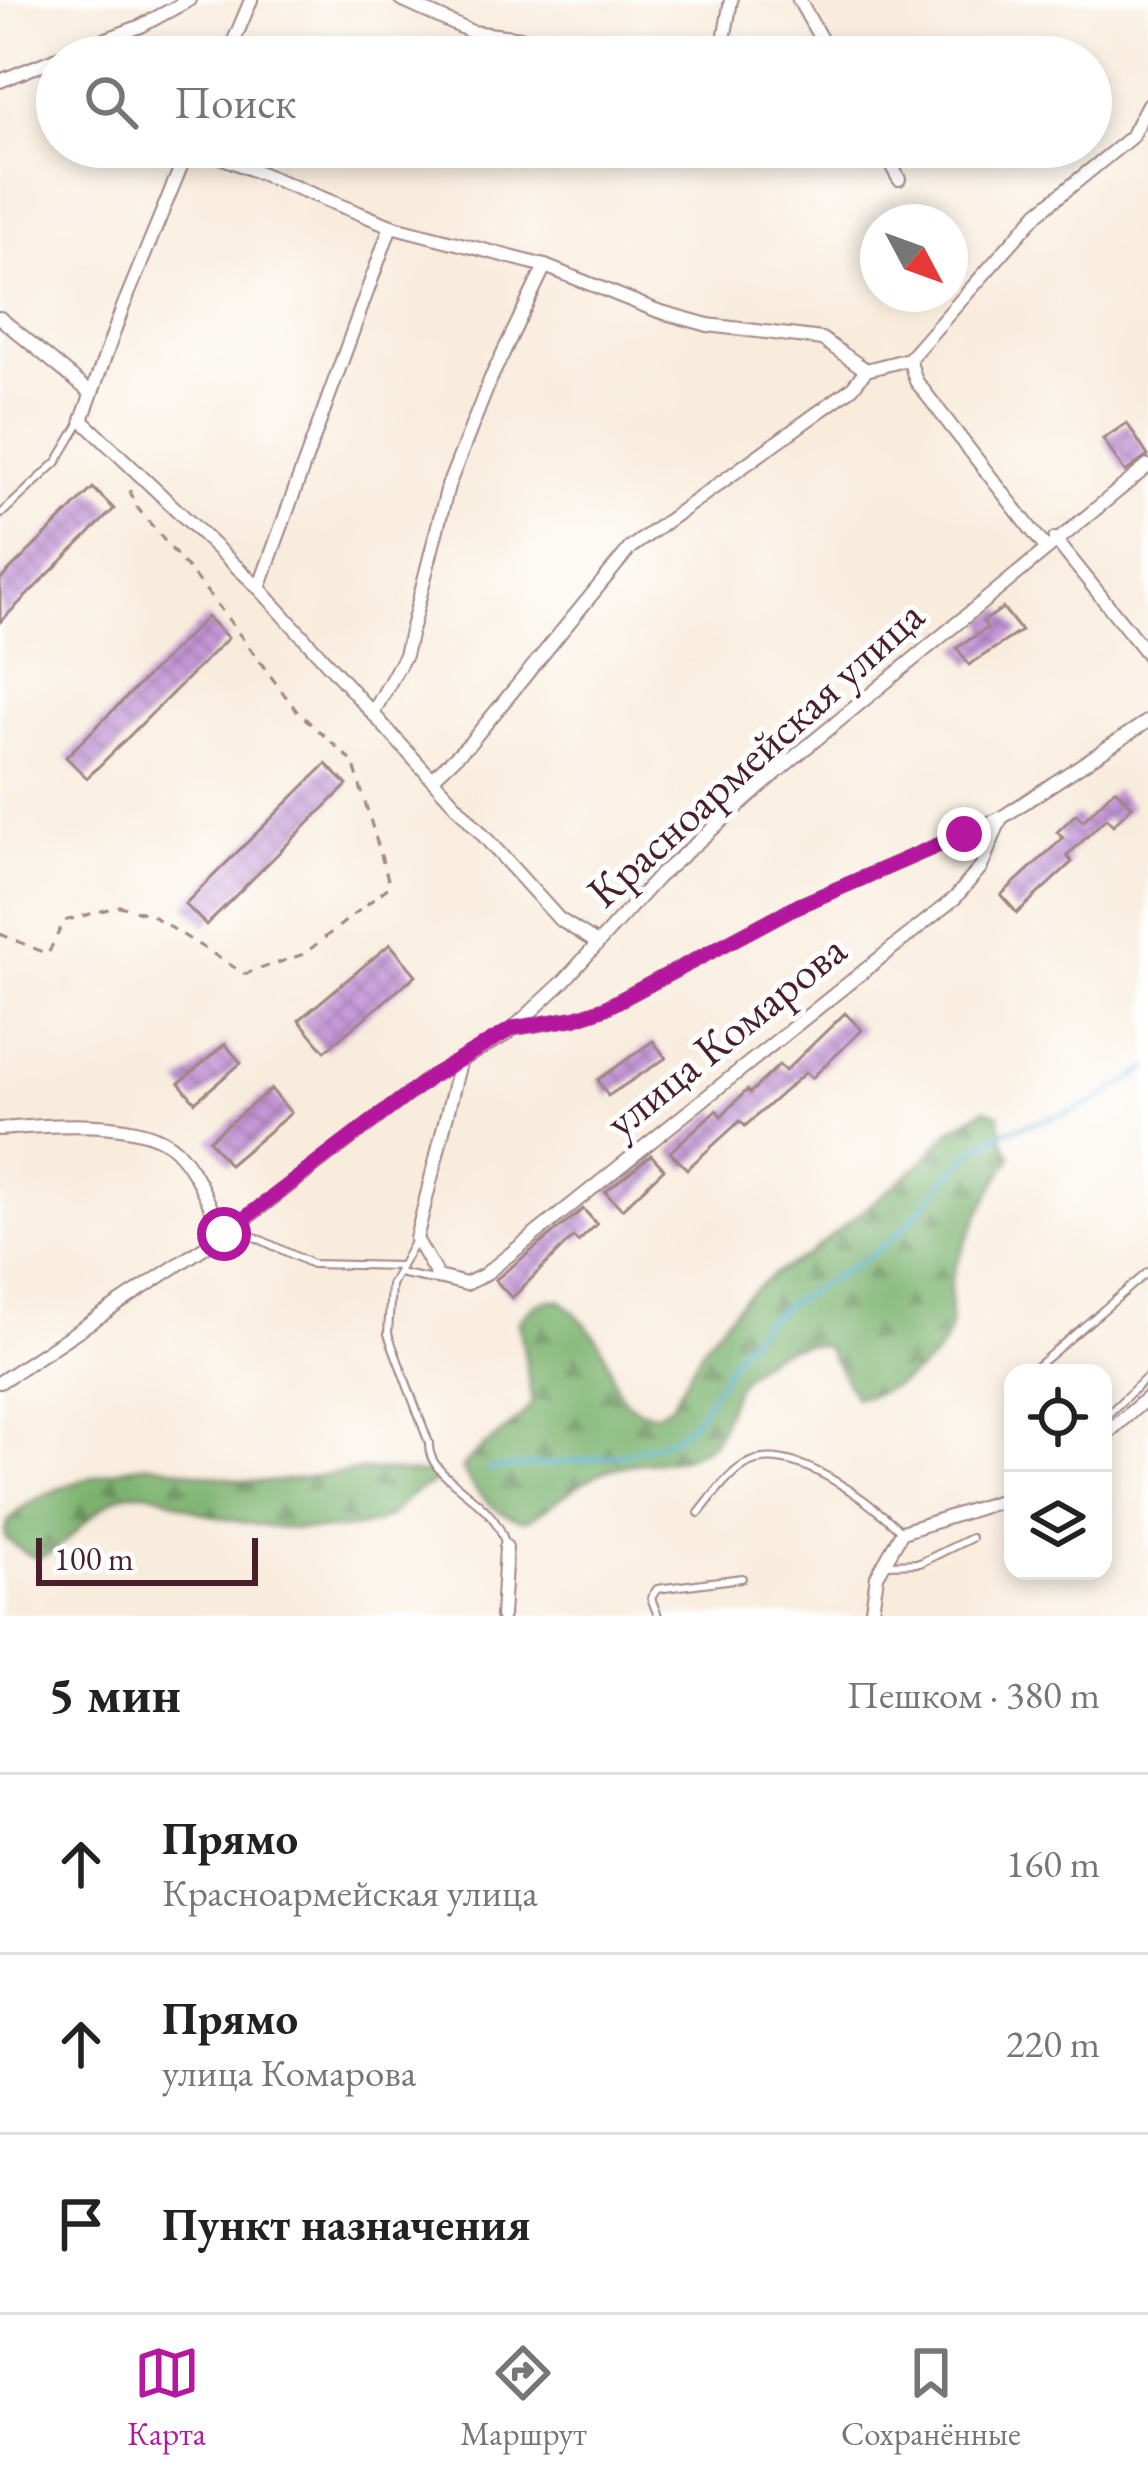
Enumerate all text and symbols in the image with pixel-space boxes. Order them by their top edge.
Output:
search box [36,36,1112,168]
icon: search [78,69,144,135]
text: Поиск [174,73,296,131]
north arrow [860,204,968,312]
street label: Красноармейская улица [575,586,936,920]
route end [937,807,991,861]
street label: улица Комарова [593,920,857,1150]
route start [197,1207,251,1261]
map controls [1004,1364,1112,1580]
button: locate [1004,1364,1112,1472]
button: layers [1004,1472,1112,1580]
scale bar [36,1532,258,1585]
text: 100 m [54,1537,134,1580]
text: 5 мин [48,1661,181,1727]
text: Пешком · 380 m [847,1669,1100,1720]
text: Прямо [162,1809,298,1867]
icon: ahead [48,1831,114,1897]
text: 160 m [1006,1838,1100,1889]
text: Красноармейская улица [162,1867,538,1918]
text: Прямо [162,1989,298,2047]
icon: ahead [48,2011,114,2077]
text: 220 m [1006,2018,1100,2069]
text: улица Комарова [162,2047,416,2098]
icon: arrive [48,2191,114,2257]
text: Пункт назначения [162,2195,531,2253]
tab: Карта [127,2340,206,2455]
tab: Маршрут [460,2340,587,2455]
tab: Сохранённые [841,2340,1021,2455]

